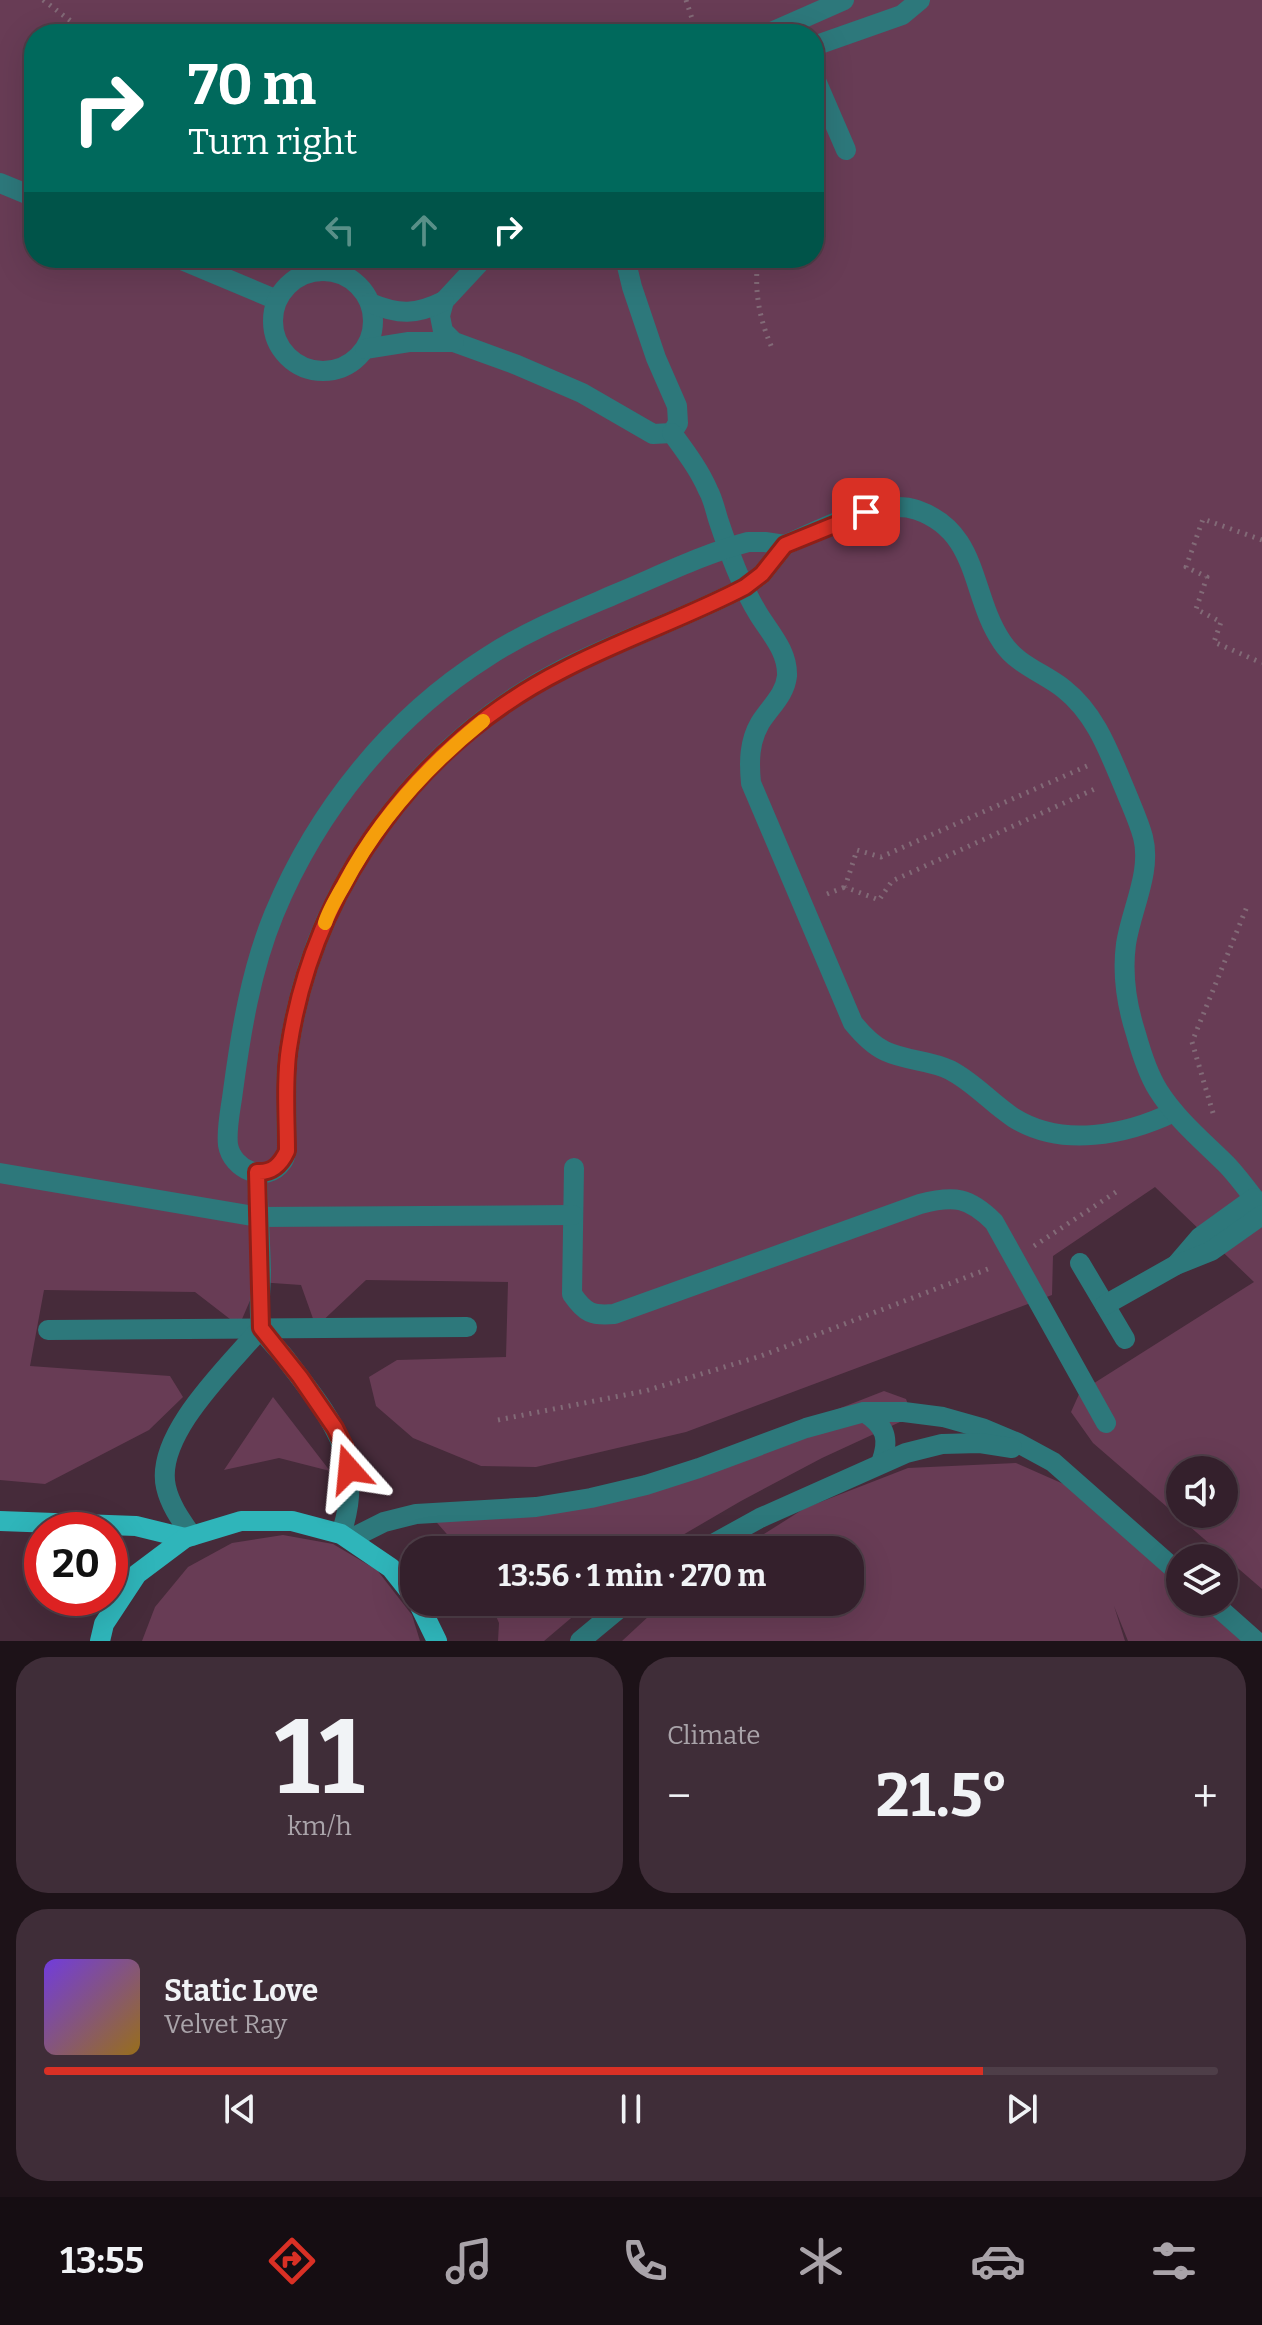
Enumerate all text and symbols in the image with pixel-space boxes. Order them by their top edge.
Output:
text: 70 m [188,52,316,119]
icon: right [56,56,160,160]
text: Turn right [188,120,357,164]
icon: left [318,208,362,252]
icon: ahead [402,208,446,252]
icon: right [486,208,530,252]
pin [832,478,900,546]
icon: arrive [844,490,888,534]
position arrow [307,1427,391,1511]
map controls [1166,1456,1238,1616]
button: sound [1166,1456,1238,1528]
speed limit sign: 20 [24,1512,128,1616]
button: layers [1166,1544,1238,1616]
text: 13:56 · 1 min · 270 m [498,1558,766,1594]
text: 11 [275,1696,364,1821]
text: Climate [667,1720,761,1751]
text: 21.5° [876,1760,1008,1832]
text: − [667,1770,691,1823]
text: + [1193,1770,1218,1823]
text: km/h [287,1811,352,1842]
text: Static Love [164,1973,318,2009]
text: Velvet Ray [164,2009,287,2040]
icon: previous [218,2087,262,2131]
icon: pause [609,2087,653,2131]
icon: next [1000,2087,1044,2131]
icon: directions [264,2233,320,2289]
icon: music [441,2233,497,2289]
icon: phone [617,2233,673,2289]
icon: climate [793,2233,849,2289]
icon: car [970,2233,1026,2289]
icon: filters [1146,2233,1202,2289]
text: 13:55 [60,2239,144,2283]

